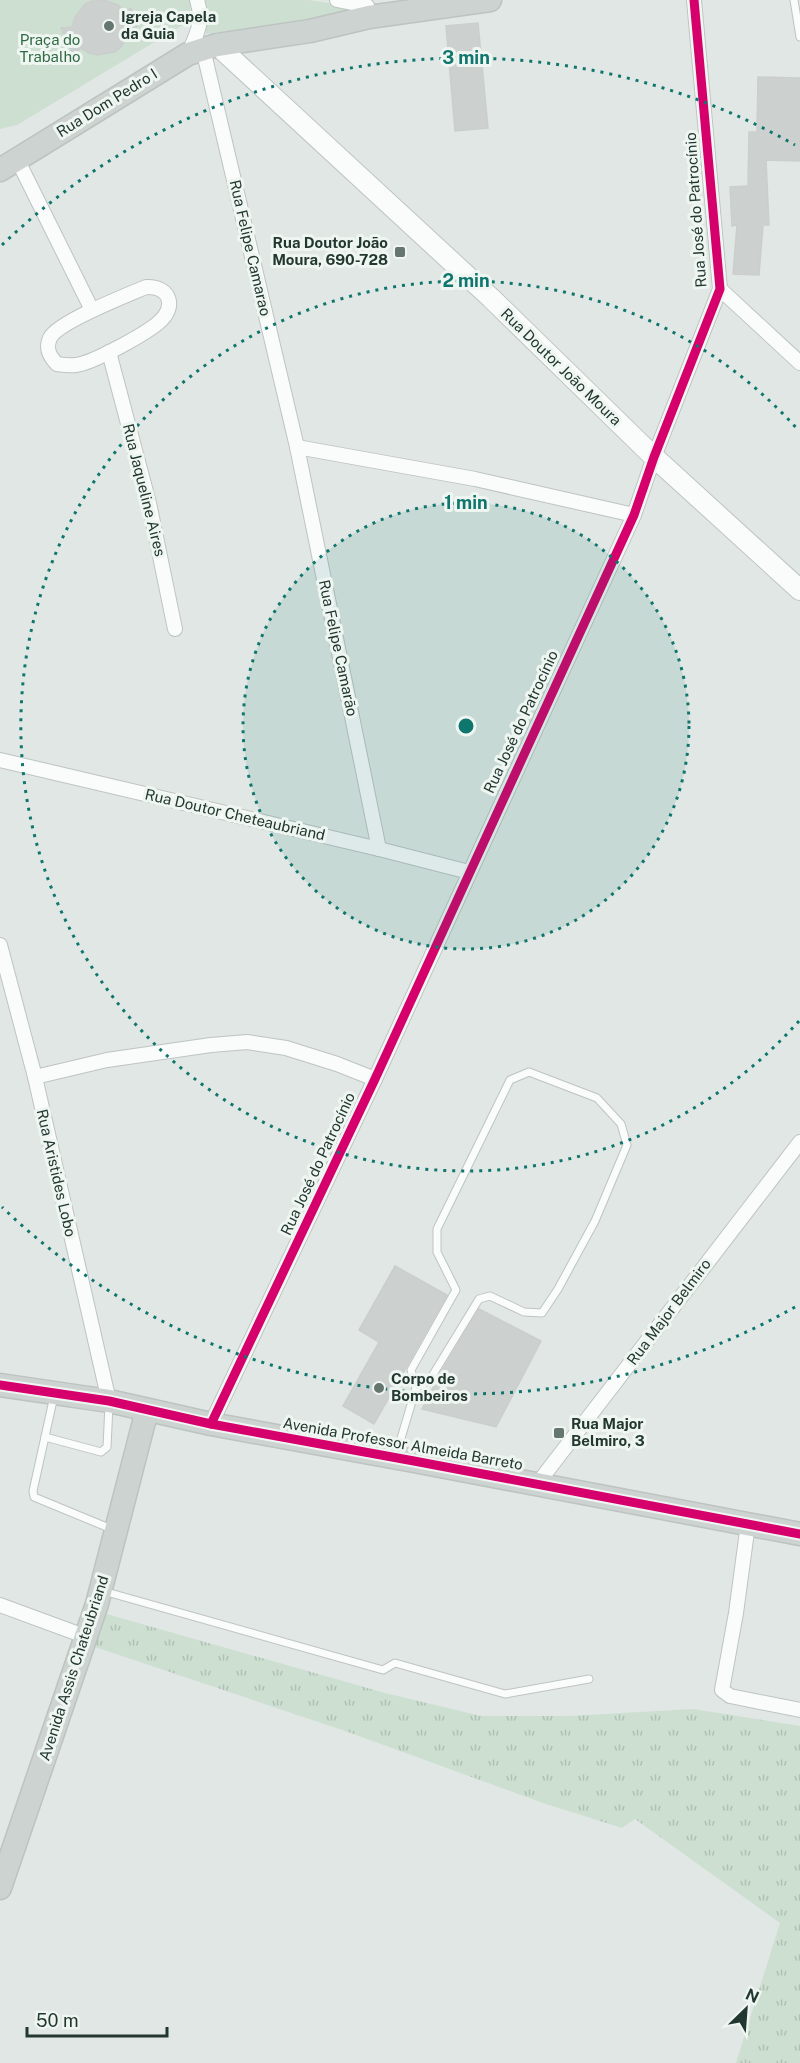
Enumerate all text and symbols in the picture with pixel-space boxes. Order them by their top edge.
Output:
place label: Igreja Capela da Guia [121,8,216,42]
marker: Igreja Capela da Guia [102,19,116,33]
park label: Praça do Trabalho [19,31,81,65]
text: 3 min [442,47,490,68]
street label: Rua Dom Pedro I [53,65,160,140]
street label: Rua José do Patrocínio [682,132,709,288]
street label: Rua Felipe Camarao [227,178,274,318]
place label: Rua Doutor João Moura, 690-728 [272,234,388,268]
marker: Rua Doutor João Moura, 690-728 [393,245,407,259]
text: 2 min [442,270,490,291]
street label: Rua Doutor João Moura [498,305,625,429]
street label: Rua Jaqueline Aires [120,422,169,558]
text: 1 min [444,492,488,513]
street label: Rua Felipe Camarão [316,578,361,718]
street label: Rua José do Patrocínio [480,648,561,796]
centre of rings [456,716,476,736]
street label: Rua Doutor Cheteaubriand [143,785,327,844]
street label: Rua José do Patrocínio [277,1090,358,1238]
street label: Rua Aristides Lobo [34,1107,79,1238]
street label: Rua Major Belmiro [623,1255,714,1368]
place label: Corpo de Bombeiros [391,1370,468,1404]
marker: Corpo de Bombeiros [372,1381,386,1395]
street label: Avenida Professor Almeida Barreto [282,1414,524,1473]
place label: Rua Major Belmiro, 3 [571,1415,645,1449]
marker: Rua Major Belmiro, 3 [552,1426,566,1440]
street label: Avenida Assis Chateubriand [36,1573,112,1763]
north arrow [716,1979,776,2039]
text: N [742,1985,762,2007]
scale bar [27,2000,166,2038]
text: 50 m [36,2010,79,2031]

